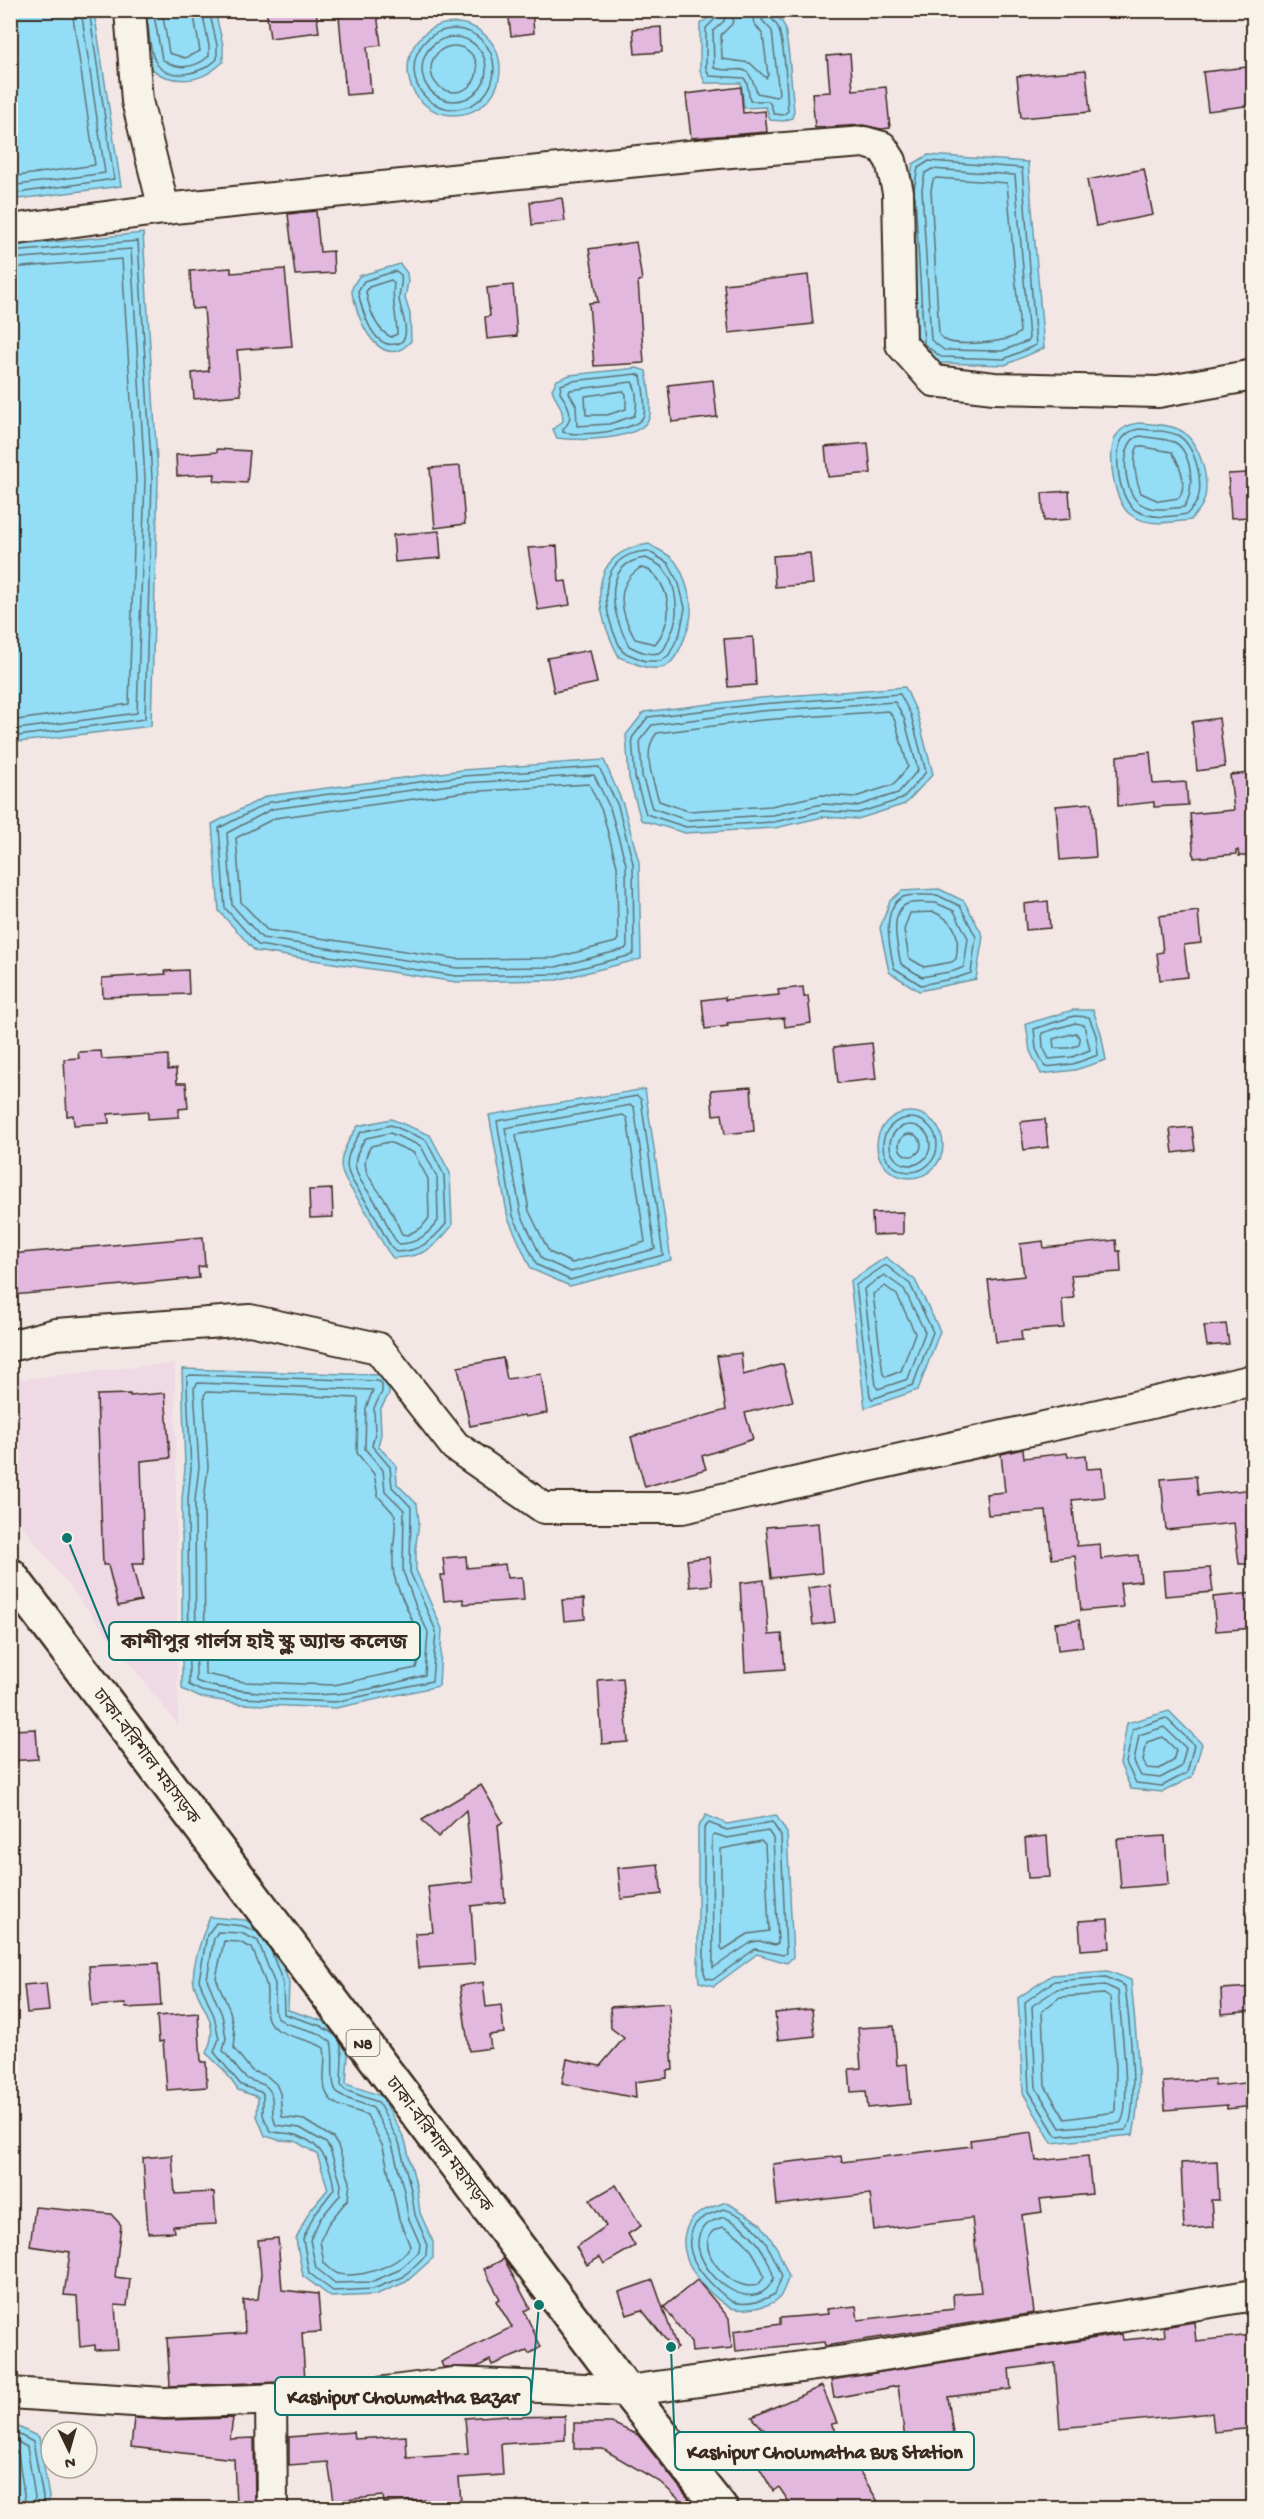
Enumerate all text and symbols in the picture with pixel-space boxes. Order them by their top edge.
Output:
callout: কাশীপুর গার্লস হাই স্কুল অ্যান্ড কলেজ [109,1622,420,1660]
text: কাশীপুর গার্লস হাই স্কুল অ্যান্ড কলেজ [120,1629,408,1656]
street label: ঢাকা-বরিশাল মহাসড়ক [87,1684,205,1830]
road number: N8 [346,2030,380,2056]
street label: ঢাকা-বরিশাল মহাসড়ক [380,2072,498,2218]
callout: Kashipur Chowmatha Bazar [275,2377,531,2415]
text: Kashipur Chowmatha Bazar [286,2388,521,2411]
north arrow [39,2420,99,2480]
callout: Kashipur Chowmatha Bus Station [675,2432,974,2470]
text: Kashipur Chowmatha Bus Station [686,2443,963,2466]
text: N [63,2452,76,2471]

